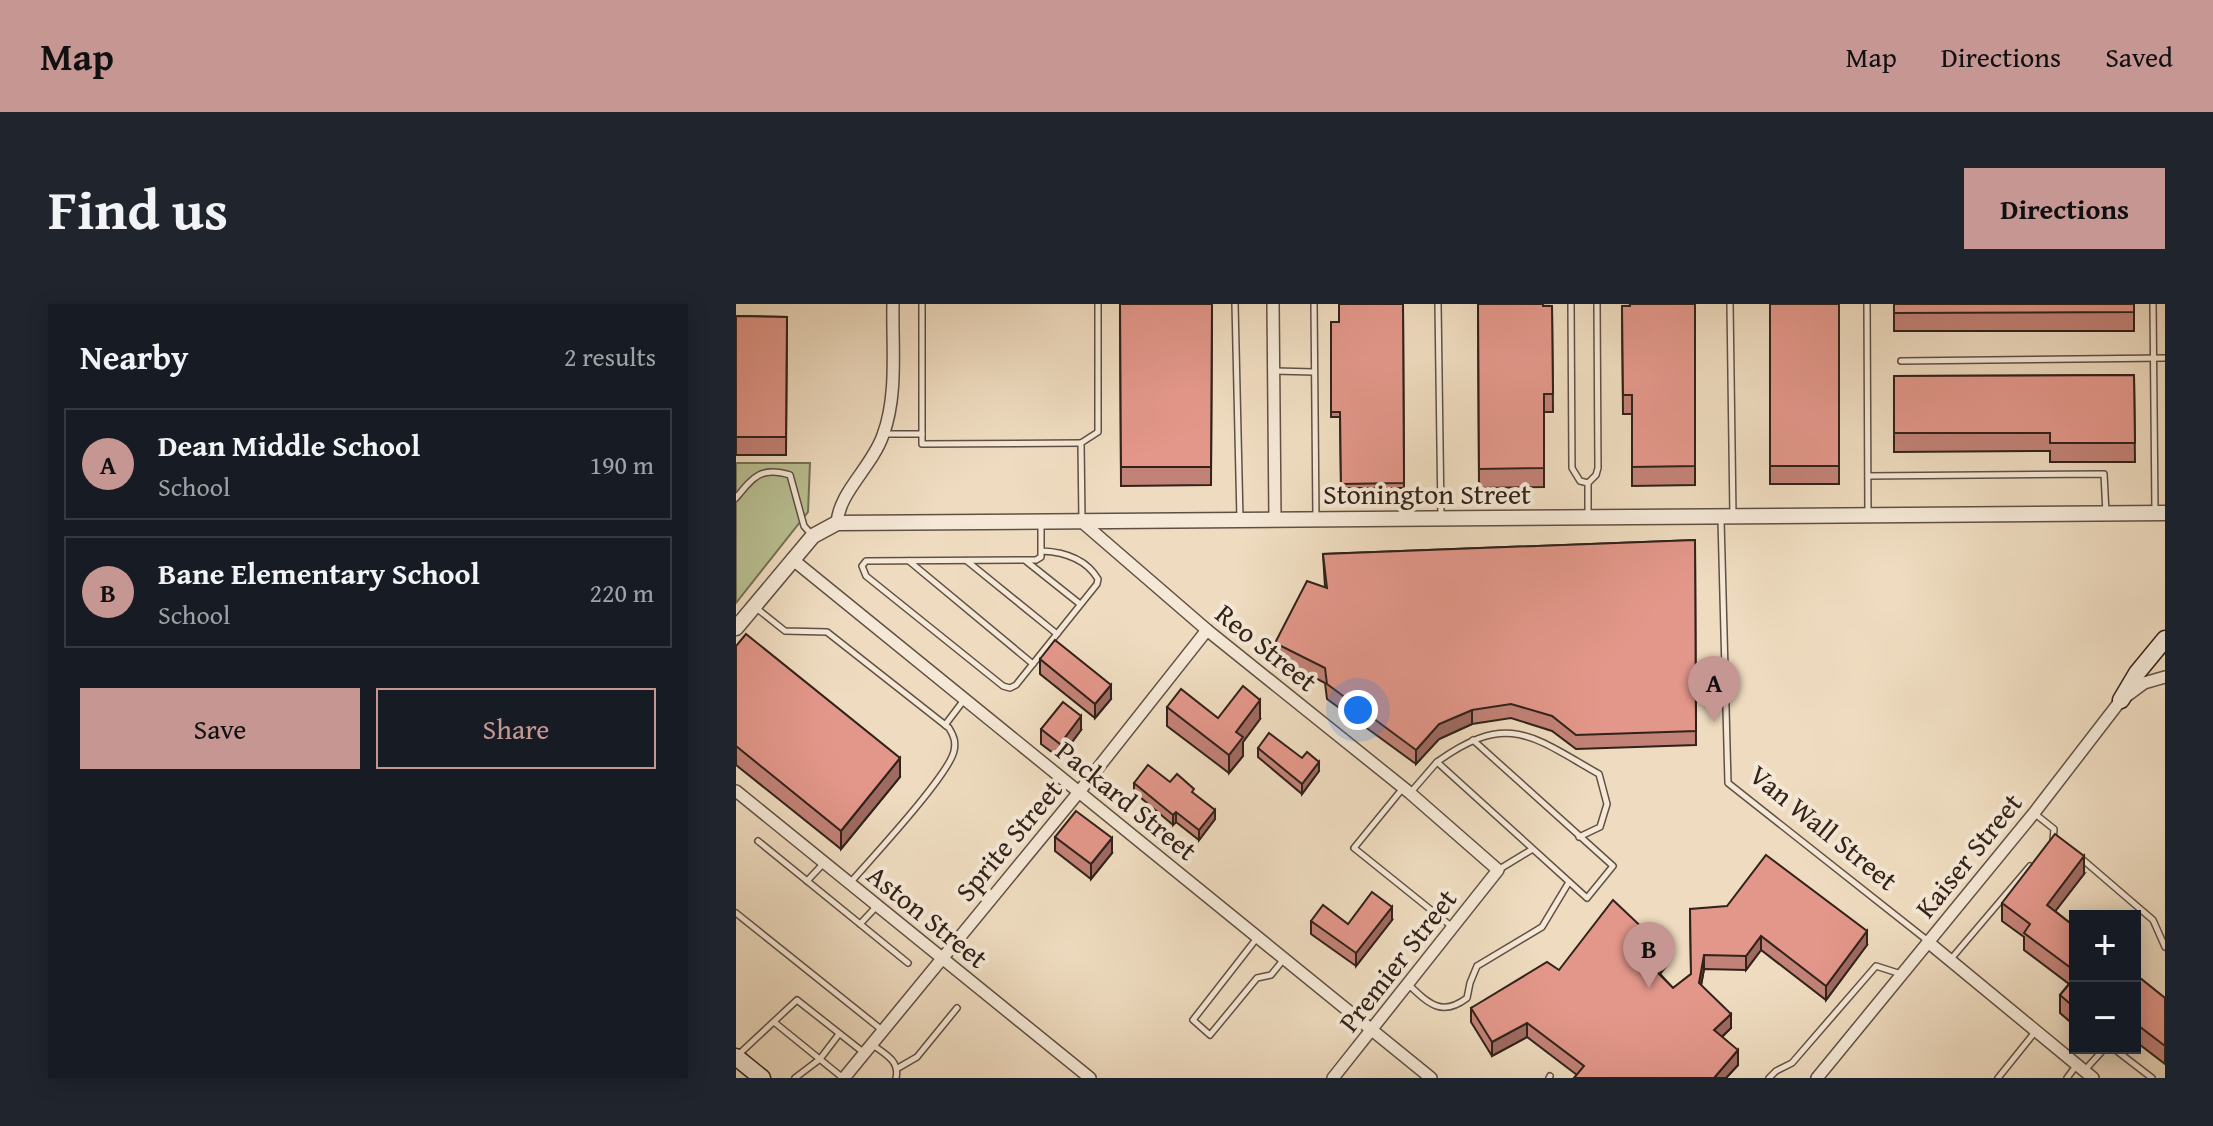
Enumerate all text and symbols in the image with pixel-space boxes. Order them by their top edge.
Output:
text: Map [40,28,114,84]
text: Map [1845,36,1897,77]
text: Directions [1941,36,2061,77]
text: Saved [2105,36,2173,77]
text: Find us [48,167,228,250]
button: Directions [1964,168,2165,249]
text: Nearby [80,332,189,381]
text: 2 results [564,337,656,376]
text: Dean Middle School [158,423,420,467]
text: A [100,445,116,484]
text: 190 m [589,445,654,484]
text: School [158,467,230,506]
street label: Stonington Street [1323,473,1531,514]
text: Bane Elementary School [158,551,480,595]
text: B [100,573,116,612]
text: 220 m [589,573,654,612]
street label: Reo Street [1207,593,1327,701]
text: School [158,595,230,634]
pin: A [1688,656,1740,722]
button: Save [80,688,360,769]
button: Share [376,688,656,769]
your location [1338,690,1378,730]
street label: Packard Street [1048,730,1206,870]
street label: Van Wall Street [1741,754,1907,900]
street label: Sprite Street [945,770,1071,910]
street label: Kaiser Street [1905,784,2031,926]
street label: Aston Street [859,854,997,978]
street label: Premier Street [1328,880,1466,1040]
map controls [2069,910,2141,1054]
button: + [2069,910,2141,982]
pin: B [1623,922,1675,988]
button: − [2069,982,2141,1054]

